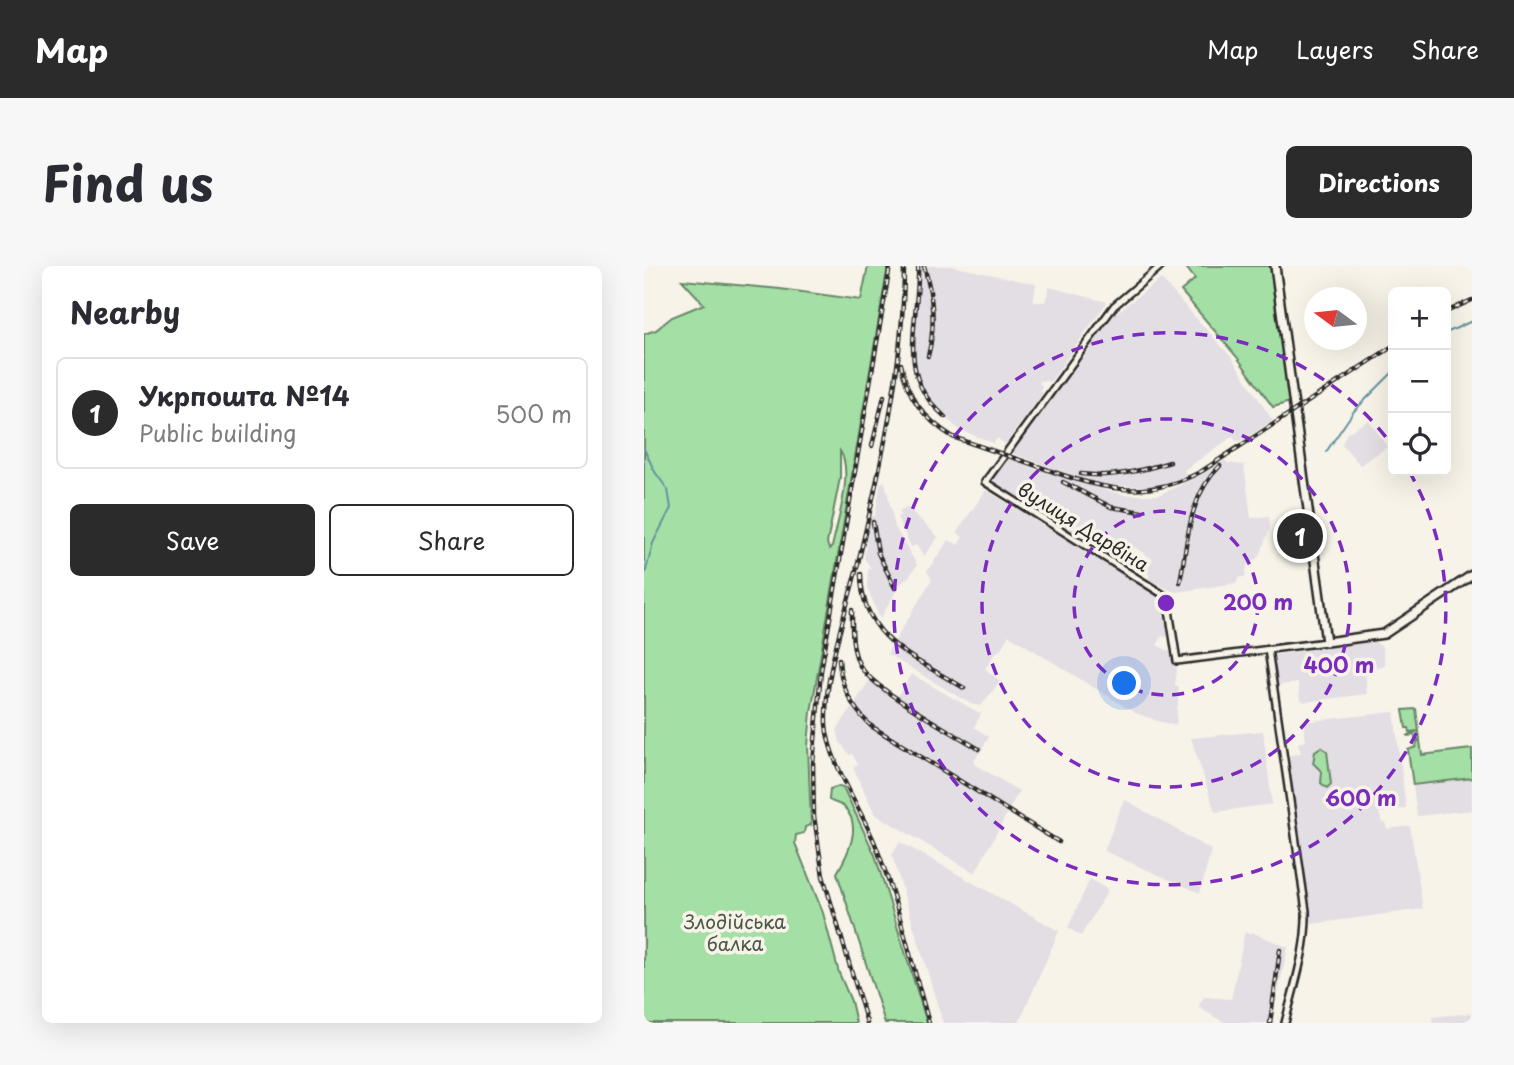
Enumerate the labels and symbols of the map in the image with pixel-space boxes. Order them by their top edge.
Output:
north arrow [1304,287,1367,350]
street label: вулиця Дарвіна [1013,474,1155,578]
pin: 1 [1277,510,1323,562]
text: 200 m [1223,585,1293,617]
centre of rings [1154,591,1178,615]
text: 400 m [1304,648,1374,680]
your location [1107,666,1141,700]
text: 600 m [1325,781,1397,813]
park label: Злодійська балка [683,907,786,957]

